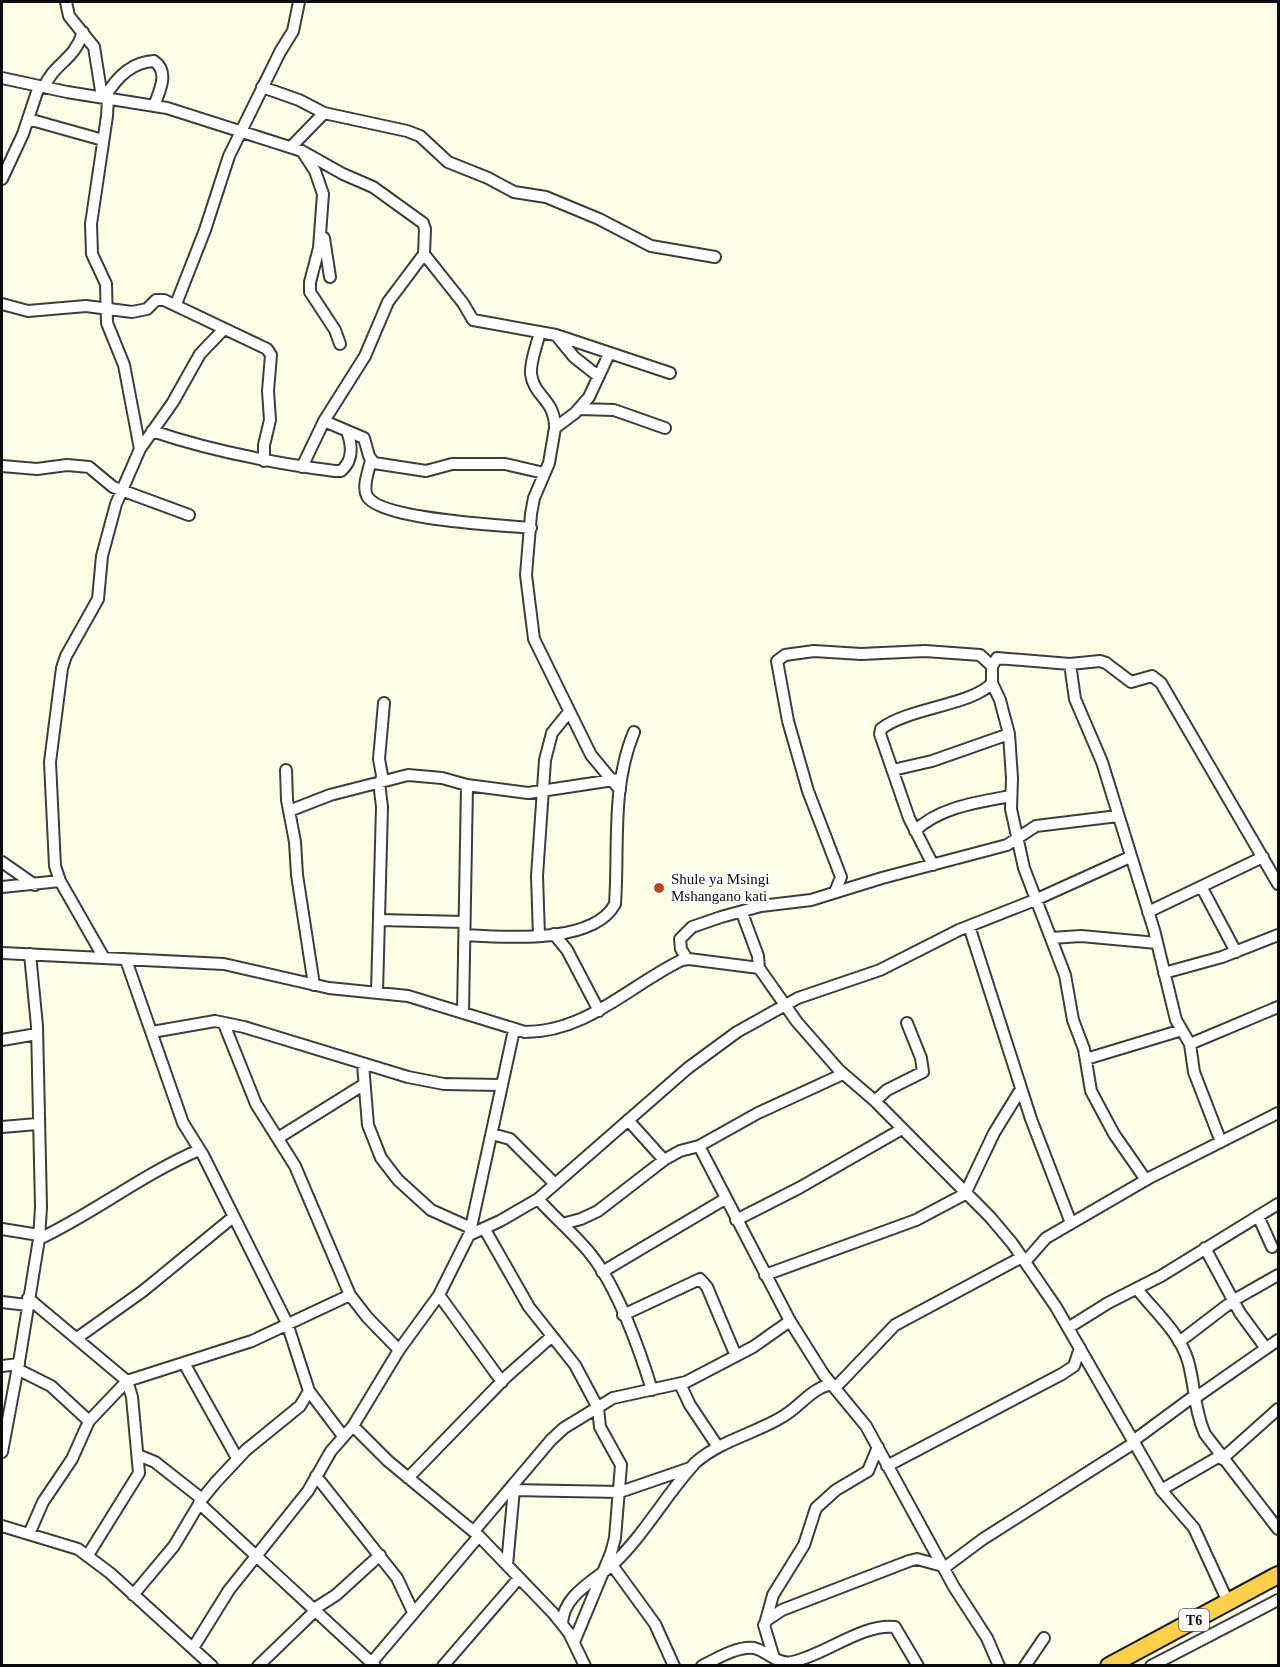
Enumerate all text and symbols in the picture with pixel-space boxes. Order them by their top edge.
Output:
place label: Shule ya Msingi Mshangano kati [671,871,769,904]
marker: Shule ya Msingi Mshangano kati [652,881,666,895]
road number: T6 [1179,1609,1209,1631]

